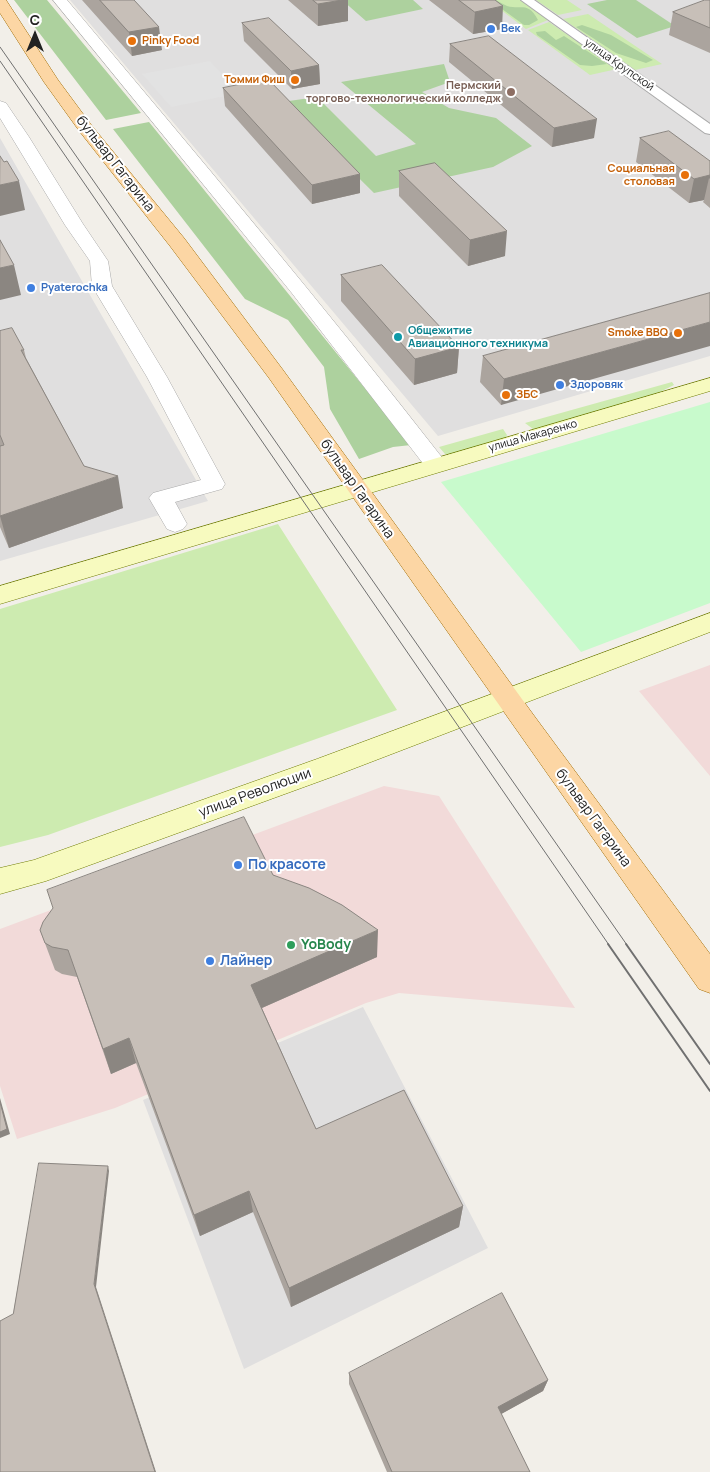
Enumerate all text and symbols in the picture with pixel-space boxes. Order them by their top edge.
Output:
north arrow [10,10,60,60]
text: С [30,10,40,29]
place label: Век [501,22,520,36]
marker: Век [485,23,497,35]
place label: Pinky Food [142,34,199,48]
marker: Pinky Food [126,35,138,47]
street label: улица Крупской [581,36,657,94]
place label: Томми Фиш [224,73,285,87]
marker: Томми Фиш [289,74,301,86]
place label: Пермский торгово-технологический колледж [306,79,501,105]
marker: Пермский торгово-технологический колледж [505,86,517,98]
street label: бульвар Гагарина [72,113,158,215]
place label: Социальная столовая [608,162,675,188]
marker: Социальная столовая [679,169,691,181]
place label: Pyaterochka [41,281,108,295]
marker: Pyaterochka [25,282,37,294]
place label: Общежитие Авиационного техникума [408,324,548,350]
place label: Smoke BBQ [607,326,668,340]
marker: Smoke BBQ [672,327,684,339]
marker: Общежитие Авиационного техникума [392,331,404,343]
place label: Здоровяк [570,378,623,392]
marker: Здоровяк [554,379,566,391]
place label: ЗБС [516,388,538,402]
marker: ЗБС [500,389,512,401]
street label: улица Макаренко [487,417,579,455]
street label: бульвар Гагарина [317,436,397,542]
street label: улица Революции [196,765,314,821]
street label: бульвар Гагарина [552,766,634,870]
place label: По красоте [248,857,326,873]
marker: По красоте [232,859,244,871]
place label: YoBody [301,937,351,953]
marker: YoBody [285,939,297,951]
place label: Лайнер [220,953,272,969]
marker: Лайнер [204,955,216,967]

